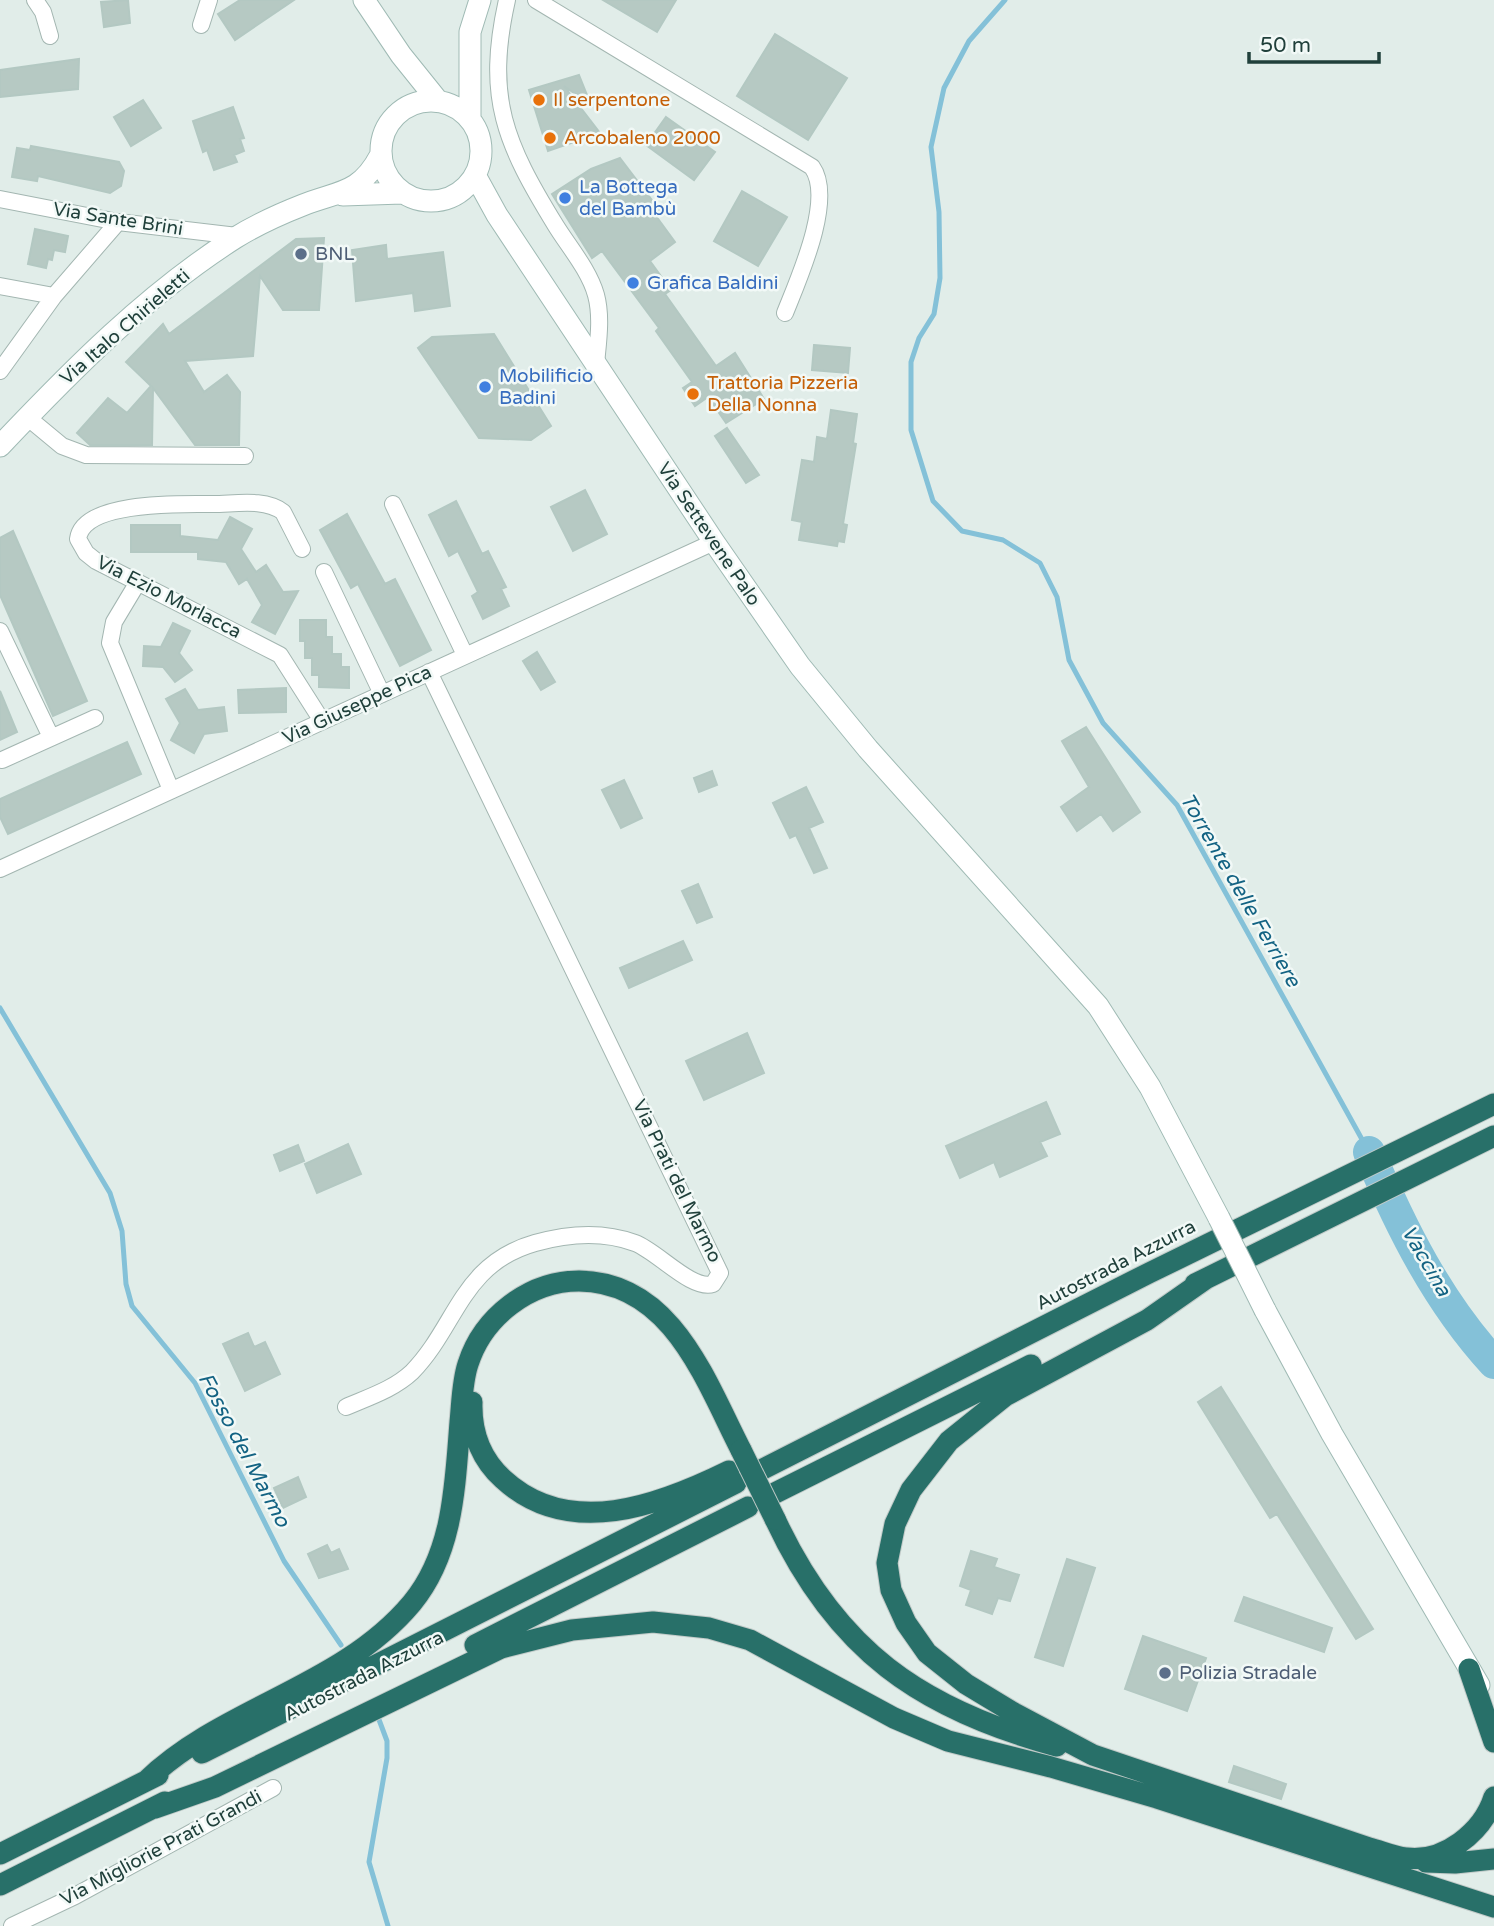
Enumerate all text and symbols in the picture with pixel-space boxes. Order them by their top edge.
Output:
scale bar [1249,21,1378,65]
text: 50 m [1260,33,1311,58]
place label: Il serpentone [553,89,670,111]
marker: Il serpentone [531,92,547,108]
place label: Arcobaleno 2000 [564,127,721,149]
marker: Arcobaleno 2000 [542,130,558,146]
place label: La Bottega del Bambù [579,176,678,220]
marker: La Bottega del Bambù [557,190,573,206]
street label: Via Sante Brini [51,198,185,240]
place label: BNL [315,243,354,265]
marker: BNL [293,246,309,262]
street label: Via Italo Chirieletti [56,265,194,389]
place label: Grafica Baldini [647,272,779,294]
marker: Grafica Baldini [625,275,641,291]
place label: Mobilificio Badini [499,365,593,409]
place label: Trattoria Pizzeria Della Nonna [707,372,858,416]
marker: Mobilificio Badini [477,379,493,395]
marker: Trattoria Pizzeria Della Nonna [685,386,701,402]
street label: Via Settevene Palo [653,458,765,610]
street label: Via Ezio Morlacca [93,551,245,643]
street label: Via Giuseppe Pica [279,661,435,749]
water label: Torrente delle Ferriere [1174,789,1306,992]
street label: Via Prati del Marmo [628,1096,726,1266]
street label: Autostrada Azzurra [1033,1215,1199,1315]
water label: Vaccina [1396,1221,1457,1302]
water label: Fosso del Marmo [193,1369,296,1532]
street label: Autostrada Azzurra [281,1626,447,1726]
place label: Polizia Stradale [1179,1662,1317,1684]
marker: Polizia Stradale [1157,1665,1173,1681]
street label: Via Migliorie Prati Grandi [57,1786,265,1910]

